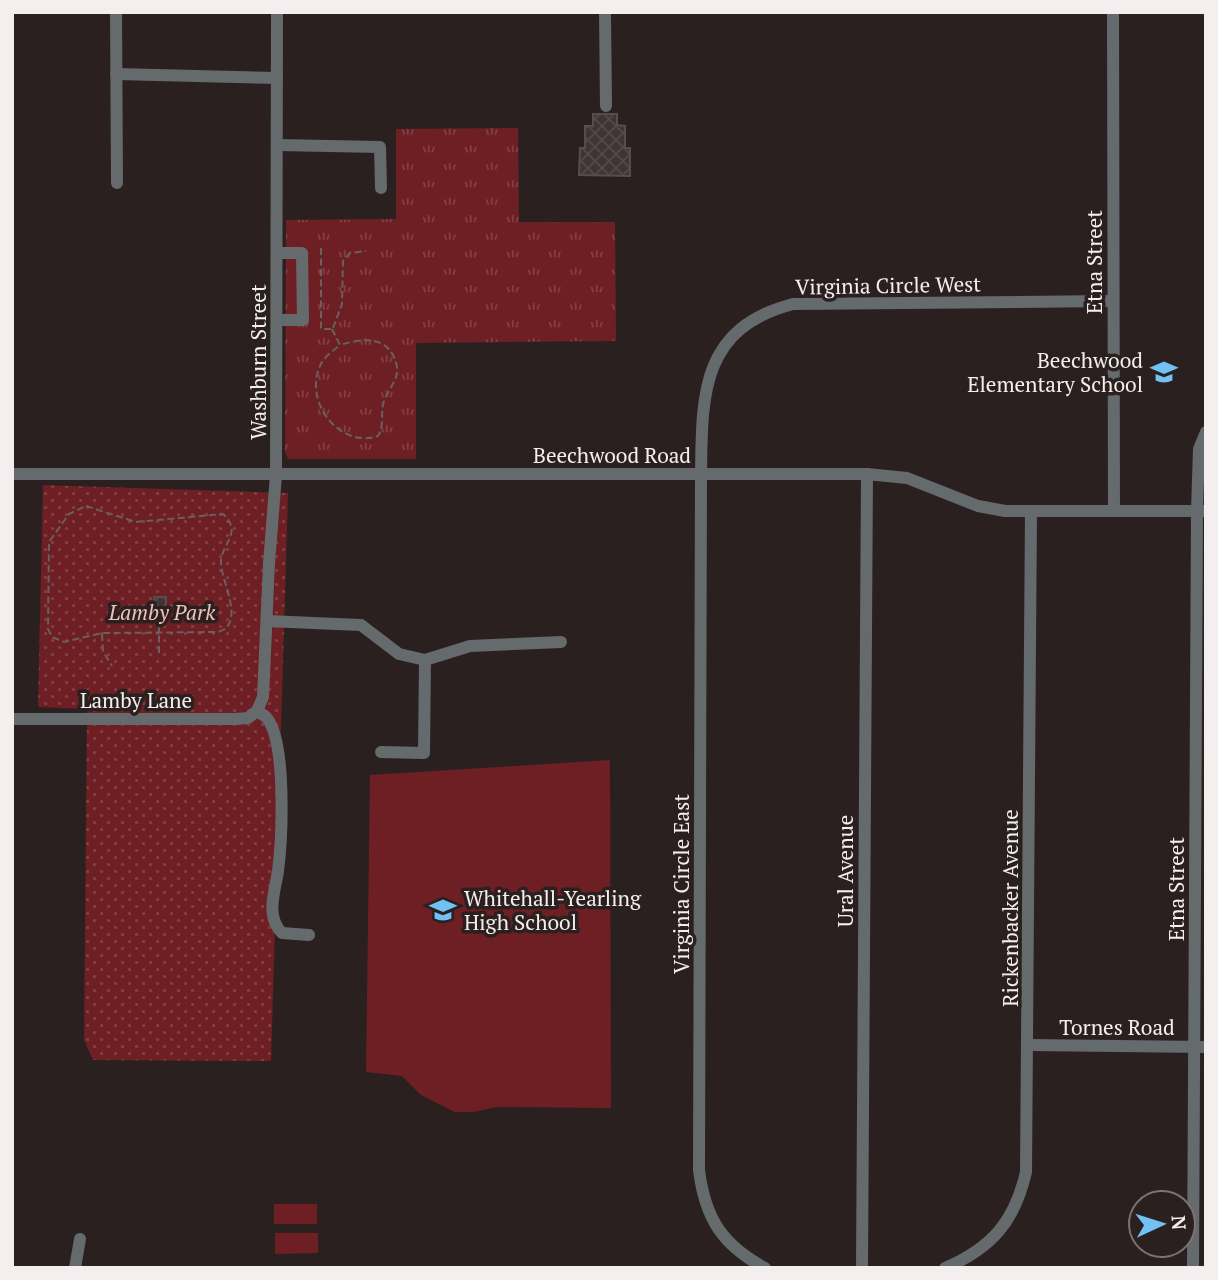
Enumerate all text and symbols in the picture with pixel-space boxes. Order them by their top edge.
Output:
street label: Etna Street [1080,210,1108,314]
street label: Virginia Circle West [795,269,981,301]
street label: Washburn Street [244,284,272,440]
place label: Beechwood Elementary School [967,346,1143,398]
school or university icon: Beechwood Elementary School [1149,357,1179,387]
street label: Beechwood Road [533,441,691,469]
park label: Lamby Park [108,598,216,626]
street label: Lamby Lane [80,686,192,714]
street label: Virginia Circle East [667,794,695,974]
street label: Rickenbacker Avenue [996,809,1024,1007]
street label: Ural Avenue [831,815,859,927]
street label: Etna Street [1162,837,1190,941]
place label: Whitehall-Yearling High School [464,884,642,936]
school or university icon: Whitehall-Yearling High School [428,895,458,925]
street label: Tornes Road [1059,1013,1175,1041]
north arrow [1127,1189,1197,1259]
text: N [1166,1215,1192,1231]

